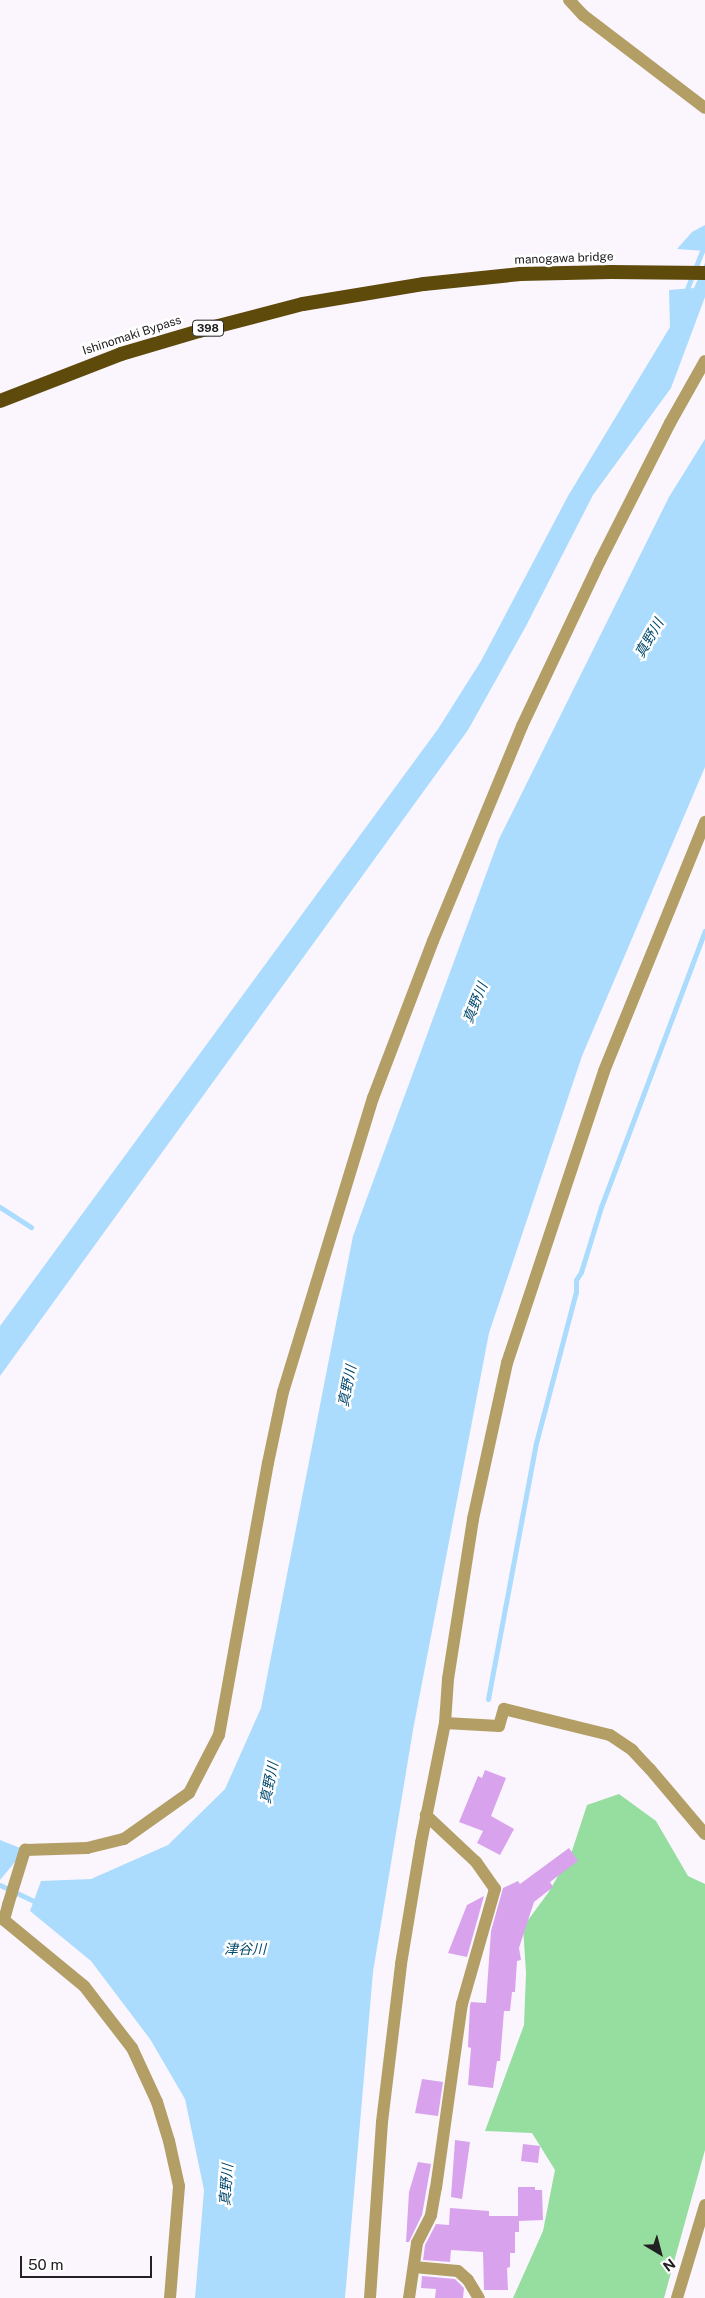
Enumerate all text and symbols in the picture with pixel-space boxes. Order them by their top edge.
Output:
street label: manogawa bridge [514,250,614,268]
street label: Ishinomaki Bypass [81,313,183,359]
road number: 398 [192,319,224,336]
water label: 真野川 [631,616,667,660]
water label: 真野川 [459,980,491,1026]
water label: 真野川 [335,1364,359,1408]
water label: 真野川 [257,1761,281,1805]
water label: 津谷川 [224,1941,266,1957]
water label: 真野川 [216,2163,236,2207]
north arrow [635,2228,685,2278]
scale bar [22,2246,155,2278]
text: N [660,2255,678,2275]
text: 50 m [28,2256,63,2273]

